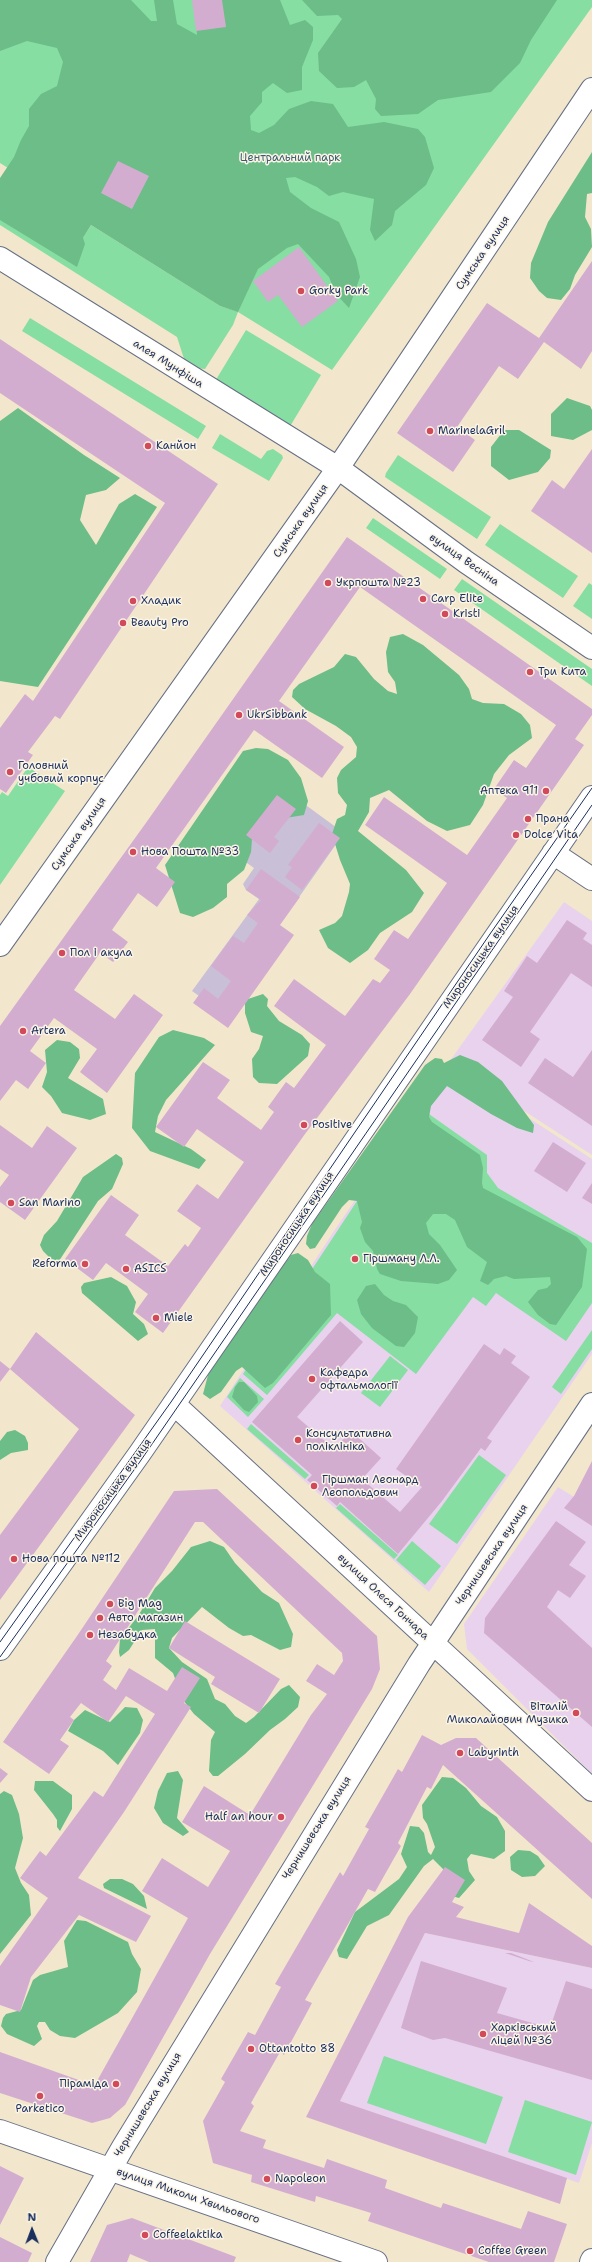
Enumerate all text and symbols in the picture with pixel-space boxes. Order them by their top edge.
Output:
park label: Центральний парк [240,151,340,165]
street label: Сумська вулиця [453,213,513,293]
place label: Gorky Park [309,284,368,298]
marker: Gorky Park [296,286,306,296]
street label: алея Мунфіша [130,337,206,391]
place label: MarinelaGril [438,424,505,438]
marker: MarinelaGril [425,426,435,436]
place label: Канйон [156,439,196,453]
marker: Канйон [143,441,153,451]
street label: Сумська вулиця [271,482,331,560]
street label: вулиця Весніна [426,531,502,589]
place label: Укрпошта №23 [336,576,421,590]
marker: Укрпошта №23 [323,578,333,588]
place label: Carp Elite [431,592,483,606]
place label: Хладик [141,594,181,608]
marker: Carp Elite [418,594,428,604]
marker: Хладик [128,596,138,606]
place label: Kristi [453,607,480,621]
marker: Kristi [440,609,450,619]
place label: Beauty Pro [131,616,189,630]
marker: Beauty Pro [118,618,128,628]
place label: Три Кита [538,665,586,679]
marker: Три Кита [525,667,535,677]
place label: UkrSibbank [247,708,307,722]
marker: UkrSibbank [234,710,244,720]
place label: Головний учбовий корпус [18,759,104,785]
marker: Головний учбовий корпус [5,767,15,777]
place label: Аптека 911 [480,784,538,798]
marker: Аптека 911 [541,786,551,796]
street label: Сумська вулиця [49,795,109,873]
place label: Прана [536,812,570,826]
marker: Прана [523,814,533,824]
place label: Dolce Vita [524,828,578,842]
marker: Dolce Vita [511,830,521,840]
place label: Нова Пошта №33 [141,845,239,859]
marker: Нова Пошта №33 [128,847,138,857]
street label: Мироносицька вулиця [440,903,522,1011]
place label: Пол і акула [70,946,132,960]
marker: Пол і акула [57,948,67,958]
place label: Artera [31,1024,66,1038]
marker: Artera [18,1026,28,1036]
place label: Positive [312,1118,352,1132]
marker: Positive [299,1120,309,1130]
street label: Мироносицька вулиця [257,1169,337,1279]
place label: San Marino [19,1196,81,1210]
marker: San Marino [6,1198,16,1208]
place label: Гіршману Л.Л. [363,1252,440,1266]
marker: Гіршману Л.Л. [350,1254,360,1264]
place label: Reforma [32,1257,77,1271]
marker: Reforma [80,1259,90,1269]
place label: ASICS [134,1262,166,1276]
marker: ASICS [121,1264,131,1274]
place label: Miele [164,1311,193,1325]
marker: Miele [151,1313,161,1323]
place label: Кафедра офтальмології [320,1366,398,1392]
marker: Кафедра офтальмології [307,1374,317,1384]
place label: Консультативна поліклініка [306,1427,392,1453]
marker: Консультативна поліклініка [293,1435,303,1445]
street label: Мироносицька вулиця [71,1436,155,1544]
place label: Гіршман Леонард Леопольдович [322,1473,419,1499]
marker: Гіршман Леонард Леопольдович [309,1481,319,1491]
street label: Чернишевська вулиця [453,1502,531,1608]
street label: вулиця Олеся Гончара [335,1551,431,1643]
place label: Нова пошта №112 [22,1552,120,1566]
marker: Нова пошта №112 [9,1554,19,1564]
place label: Big Mag [118,1597,162,1611]
marker: Big Mag [105,1599,115,1609]
place label: Авто магазин [108,1611,183,1625]
marker: Авто магазин [95,1613,105,1623]
place label: Незабудка [98,1628,157,1642]
marker: Незабудка [85,1630,95,1640]
place label: Віталій Миколайович Музика [447,1700,568,1726]
marker: Віталій Миколайович Музика [571,1708,581,1718]
place label: Labyrinth [468,1746,519,1760]
marker: Labyrinth [455,1748,465,1758]
street label: Чернишевська вулиця [280,1774,354,1882]
place label: Half an hour [205,1810,273,1824]
marker: Half an hour [276,1812,286,1822]
place label: Харківський ліцей №36 [491,2021,556,2047]
marker: Харківський ліцей №36 [478,2029,488,2039]
place label: Ottantotto 88 [259,2042,335,2056]
marker: Ottantotto 88 [246,2044,256,2054]
street label: Чернишевська вулиця [112,2050,184,2160]
place label: Піраміда [59,2077,108,2091]
marker: Піраміда [111,2079,121,2089]
marker: Parketico [35,2091,45,2101]
place label: Parketico [16,2102,64,2116]
street label: вулиця Миколи Хвильового [115,2165,261,2227]
place label: Napoleon [275,2172,326,2186]
marker: Napoleon [262,2174,272,2184]
north arrow [12,2210,52,2250]
text: N [27,2210,36,2225]
place label: Coffeelaktika [153,2228,223,2242]
marker: Coffeelaktika [140,2230,150,2240]
place label: Coffee Green [478,2244,547,2258]
marker: Coffee Green [465,2246,475,2256]

